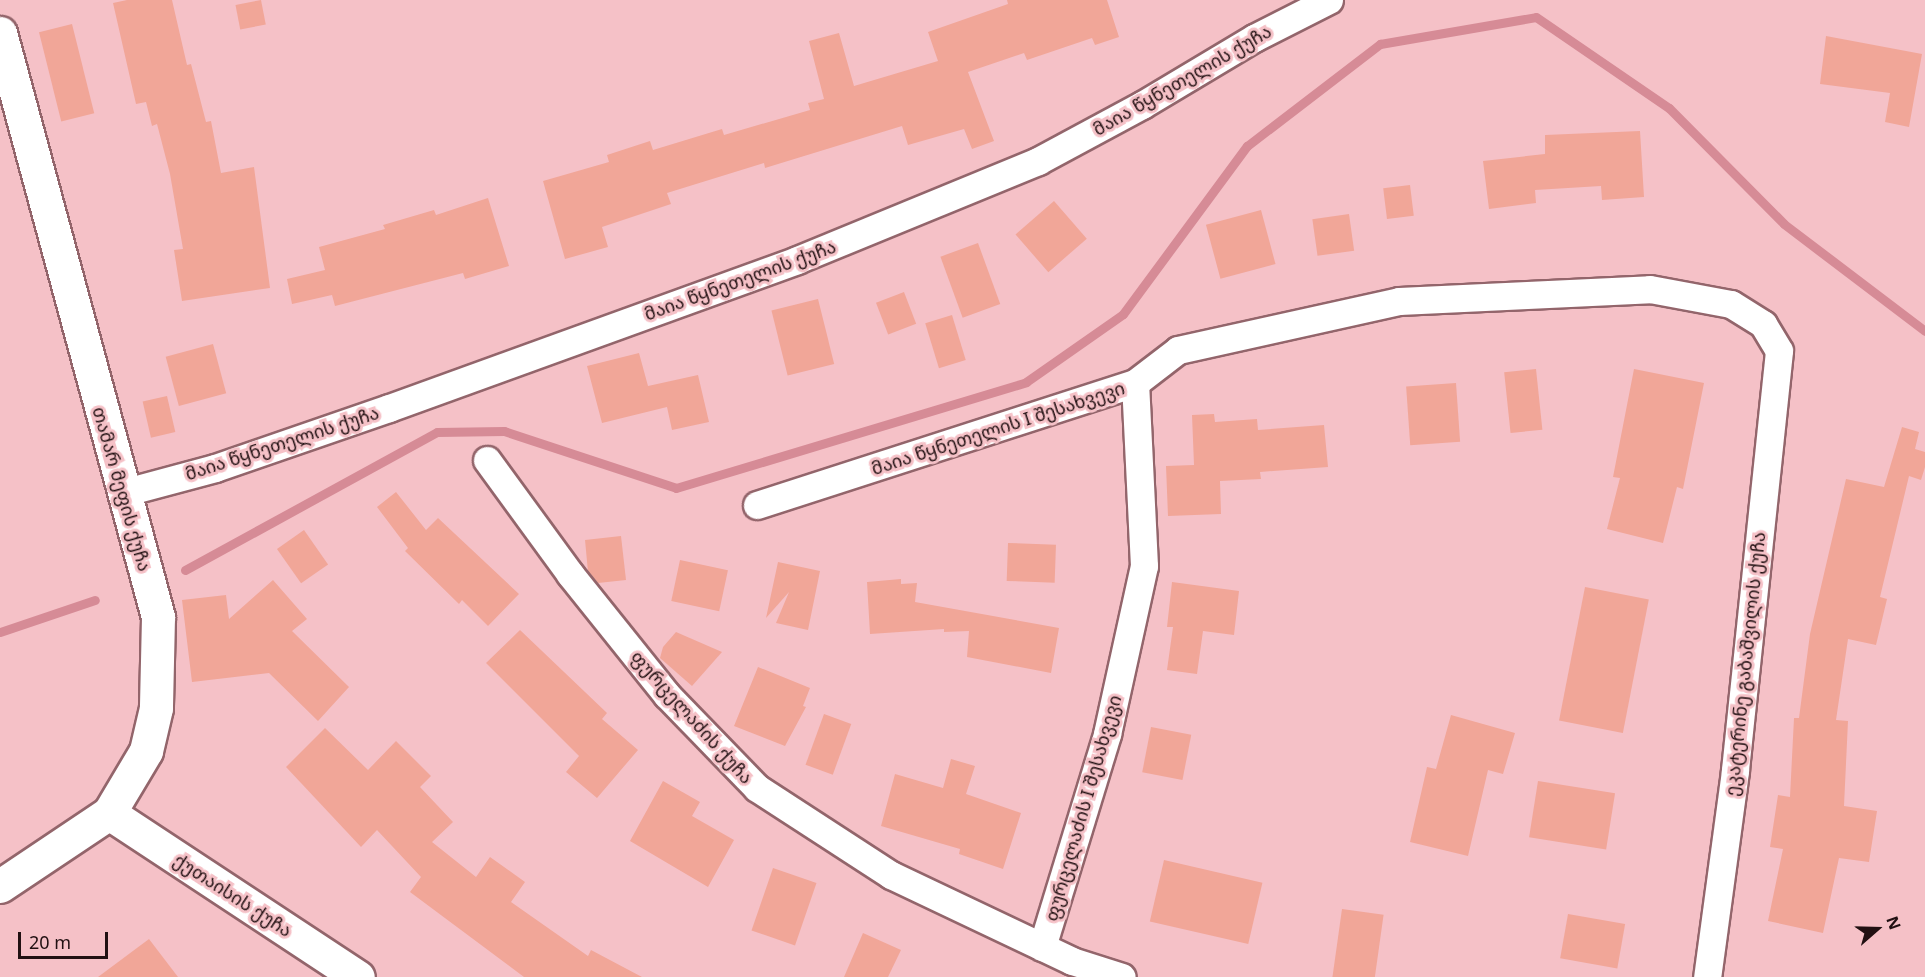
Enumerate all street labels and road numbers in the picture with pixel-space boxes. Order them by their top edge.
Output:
street label: მაია წყნეთელის ქუჩა [1089,20,1275,140]
street label: მაია წყნეთელის ქუჩა [641,235,839,325]
street label: მაია წყნეთელის I შესახვევი [869,377,1127,479]
street label: მაია წყნეთელის ქუჩა [182,401,382,485]
street label: თამარ მეფის ქუჩა [88,404,156,574]
street label: ეკატერინე გაბაშვილის ქუჩა [1720,531,1770,797]
street label: ფურცელაძის ქუჩა [627,646,757,788]
street label: ფურცელაძის I შესახვევი [1040,692,1126,924]
street label: ქუთაისის ქუჩა [170,849,296,941]

